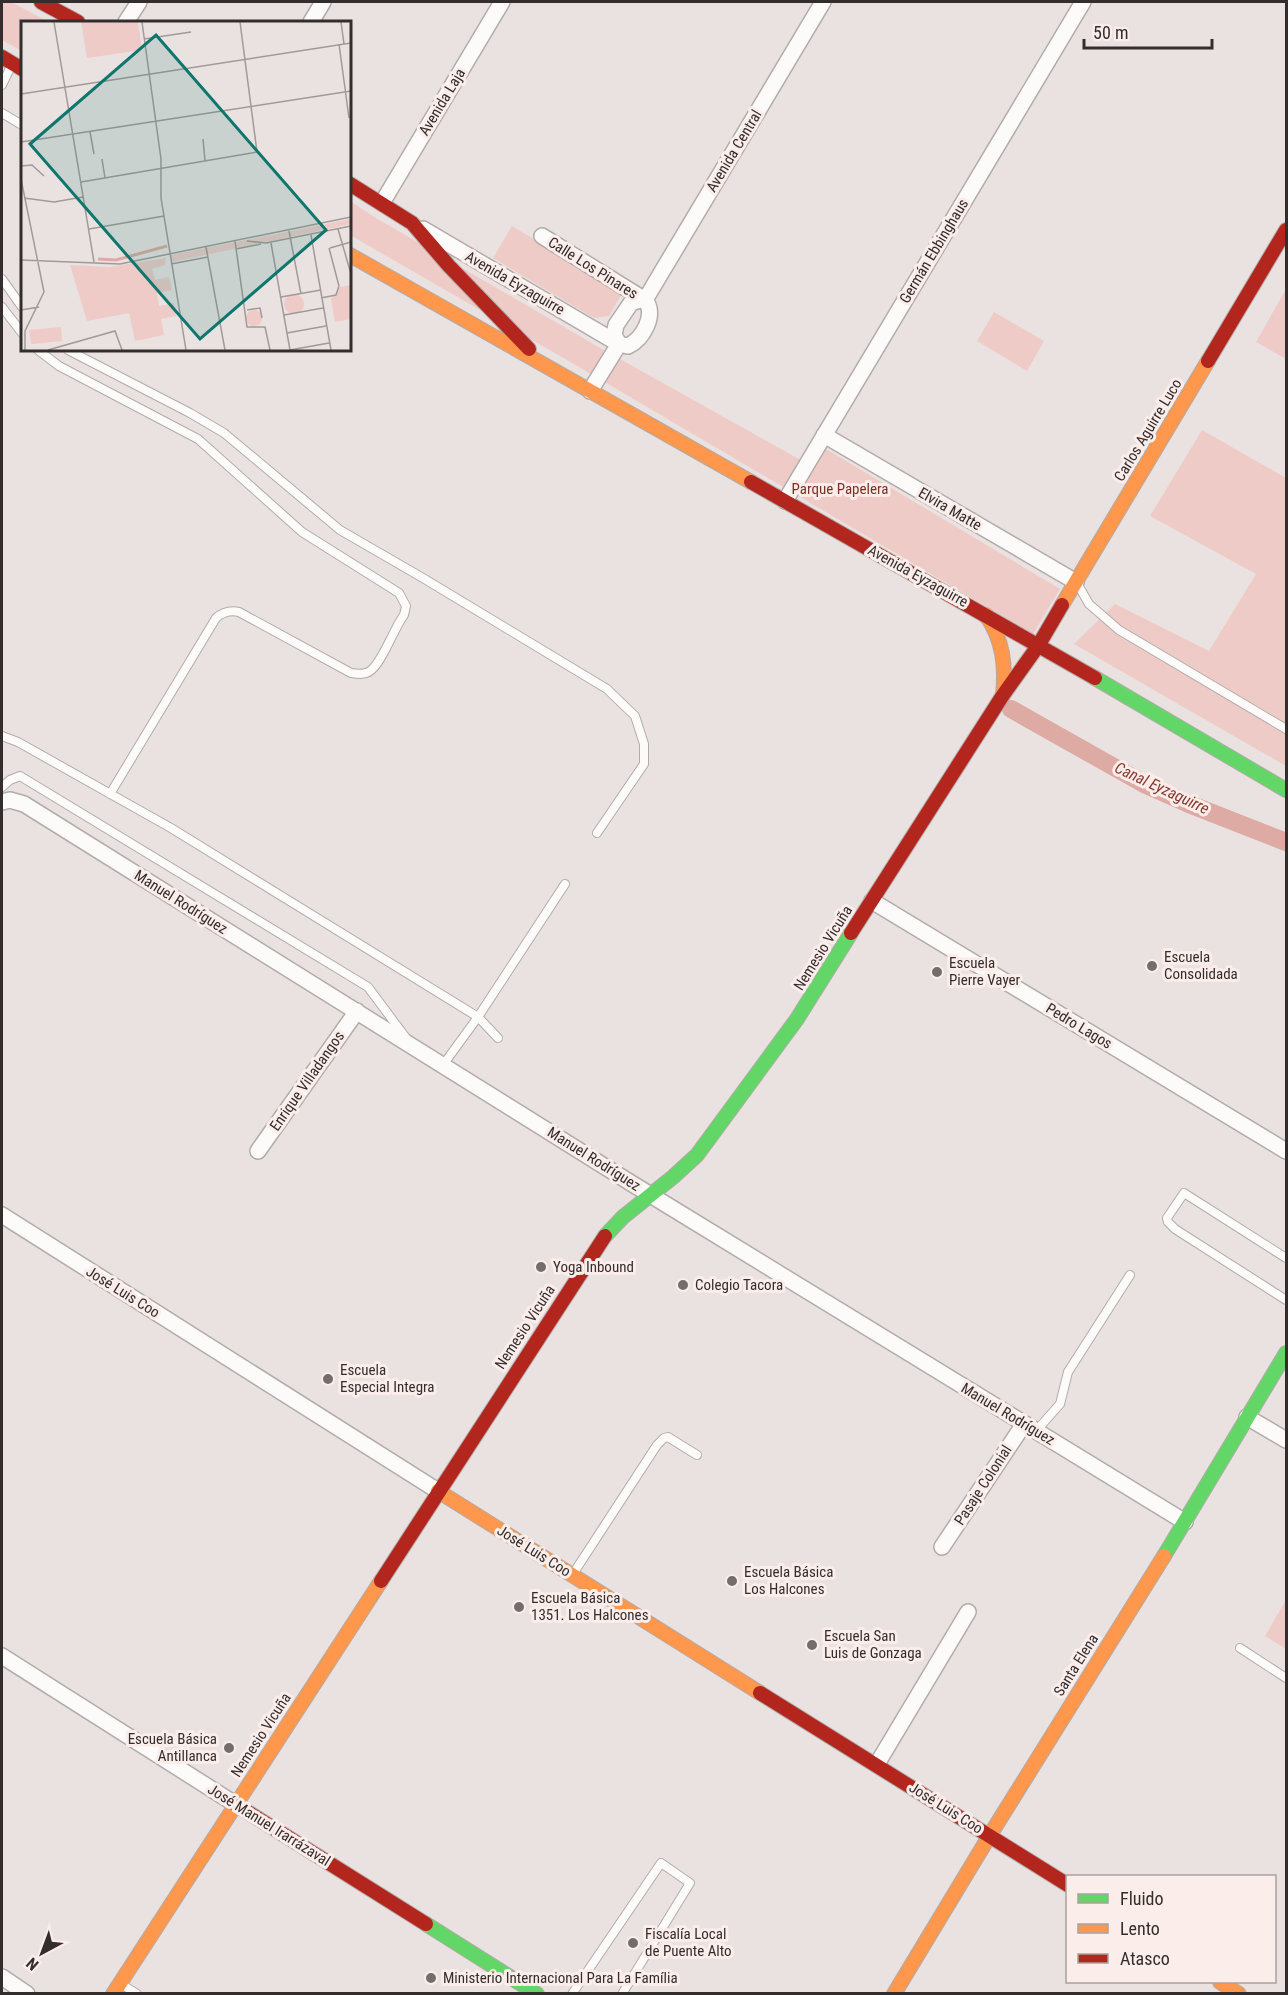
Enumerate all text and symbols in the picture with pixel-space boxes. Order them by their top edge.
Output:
scale bar [1084,12,1212,50]
inset map [21,21,351,351]
text: 50 m [1093,22,1128,43]
street label: Avenida Laja [415,65,469,139]
street label: Avenida Central [702,107,766,195]
street label: Germán Ebbinghaus [896,195,972,306]
street label: Calle Los Pinares [545,233,641,303]
street label: Avenida Eyzaguirre [462,247,568,319]
street label: Carlos Aguirre Luco [1110,376,1186,484]
park label: Parque Papelera [792,480,888,498]
street label: Elvira Matte [915,484,985,534]
street label: Avenida Eyzaguirre [865,541,971,611]
water label: Canal Eyzaguirre [1112,758,1212,818]
street label: Manuel Rodríguez [131,866,231,938]
street label: Nemesio Vicuña [790,902,856,994]
place label: Escuela Consolidada [1164,948,1238,983]
place label: Escuela Pierre Vayer [949,954,1021,989]
marker: Escuela Consolidada [1145,959,1159,973]
marker: Escuela Pierre Vayer [930,965,944,979]
street label: Pedro Lagos [1043,999,1116,1053]
street label: Enrique Villadangos [266,1028,348,1134]
street label: Manuel Rodríguez [544,1123,644,1195]
place label: Yoga Inbound [553,1258,634,1276]
marker: Yoga Inbound [534,1260,548,1274]
street label: José Luis Coo [83,1262,163,1322]
place label: Colegio Tacora [695,1276,783,1294]
marker: Colegio Tacora [676,1278,690,1292]
street label: Nemesio Vicuña [491,1282,559,1372]
place label: Escuela Especial Integra [340,1361,435,1396]
marker: Escuela Especial Integra [321,1372,335,1386]
street label: Manuel Rodríguez [958,1379,1058,1449]
street label: Pasaje Colonial [951,1442,1015,1528]
street label: José Luis Coo [494,1521,574,1581]
place label: Escuela Básica Los Halcones [744,1563,833,1598]
marker: Escuela Básica Los Halcones [725,1574,739,1588]
place label: Escuela Básica 1351. Los Halcones [531,1589,649,1624]
marker: Escuela Básica 1351. Los Halcones [512,1600,526,1614]
place label: Escuela San Luis de Gonzaga [824,1627,922,1662]
street label: Santa Elena [1050,1631,1102,1699]
marker: Escuela San Luis de Gonzaga [805,1638,819,1652]
street label: Nemesio Vicuña [227,1690,295,1780]
place label: Escuela Básica Antillanca [128,1730,217,1765]
marker: Escuela Básica Antillanca [222,1741,236,1755]
street label: José Luis Coo [906,1778,986,1838]
street label: José Manuel Irarrázaval [204,1780,334,1870]
legend [1066,1875,1276,1983]
text: Fluido [1120,1888,1164,1909]
text: Lento [1120,1918,1160,1939]
north arrow [12,1923,72,1983]
place label: Fiscalía Local de Puente Alto [645,1925,732,1960]
marker: Fiscalía Local de Puente Alto [626,1936,640,1950]
text: Atasco [1120,1948,1170,1969]
text: N [23,1954,42,1974]
place label: Ministerio Internacional Para La Família [443,1969,678,1987]
marker: Ministerio Internacional Para La Família [424,1971,438,1985]

